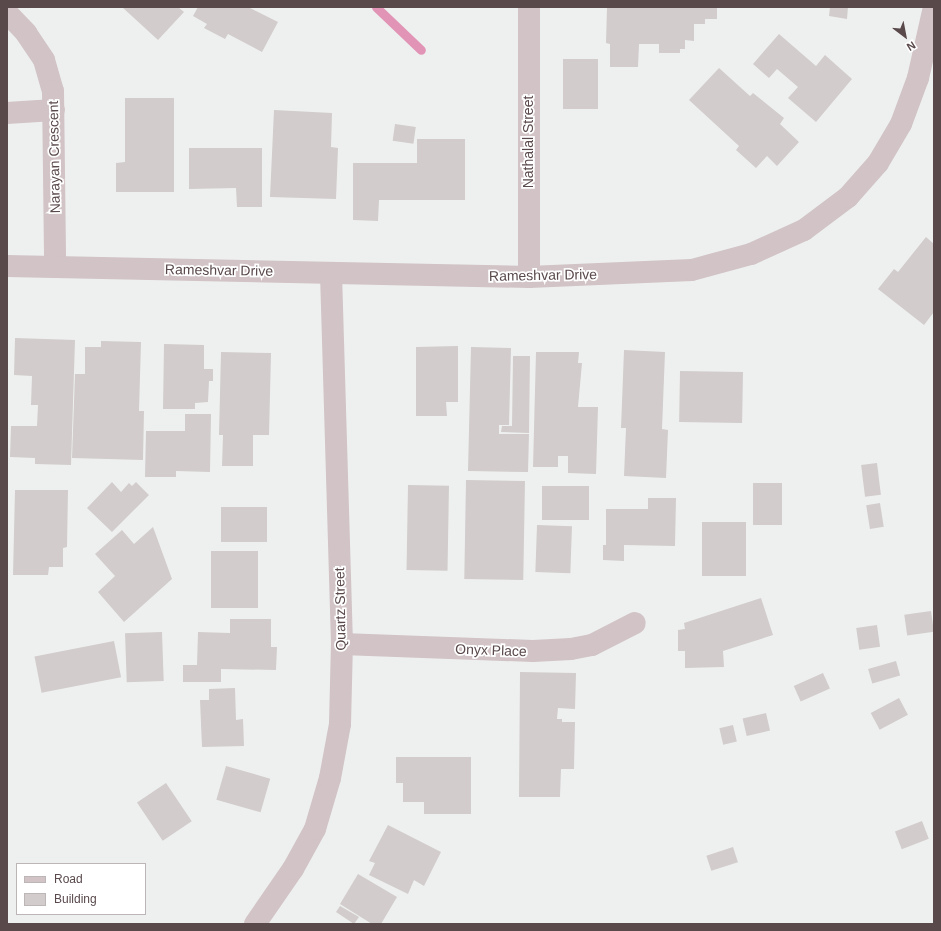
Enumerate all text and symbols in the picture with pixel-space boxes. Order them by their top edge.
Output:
north arrow [885,16,925,56]
text: N [905,39,918,53]
street label: Nathalal Street [520,96,536,188]
street label: Narayan Crescent [45,100,63,214]
street label: Rameshvar Drive [165,261,273,279]
street label: Rameshvar Drive [489,266,597,284]
street label: Quartz Street [331,567,349,651]
street label: Onyx Place [455,640,527,660]
legend [16,863,146,915]
text: Road [54,872,83,886]
text: Building [54,892,97,906]

